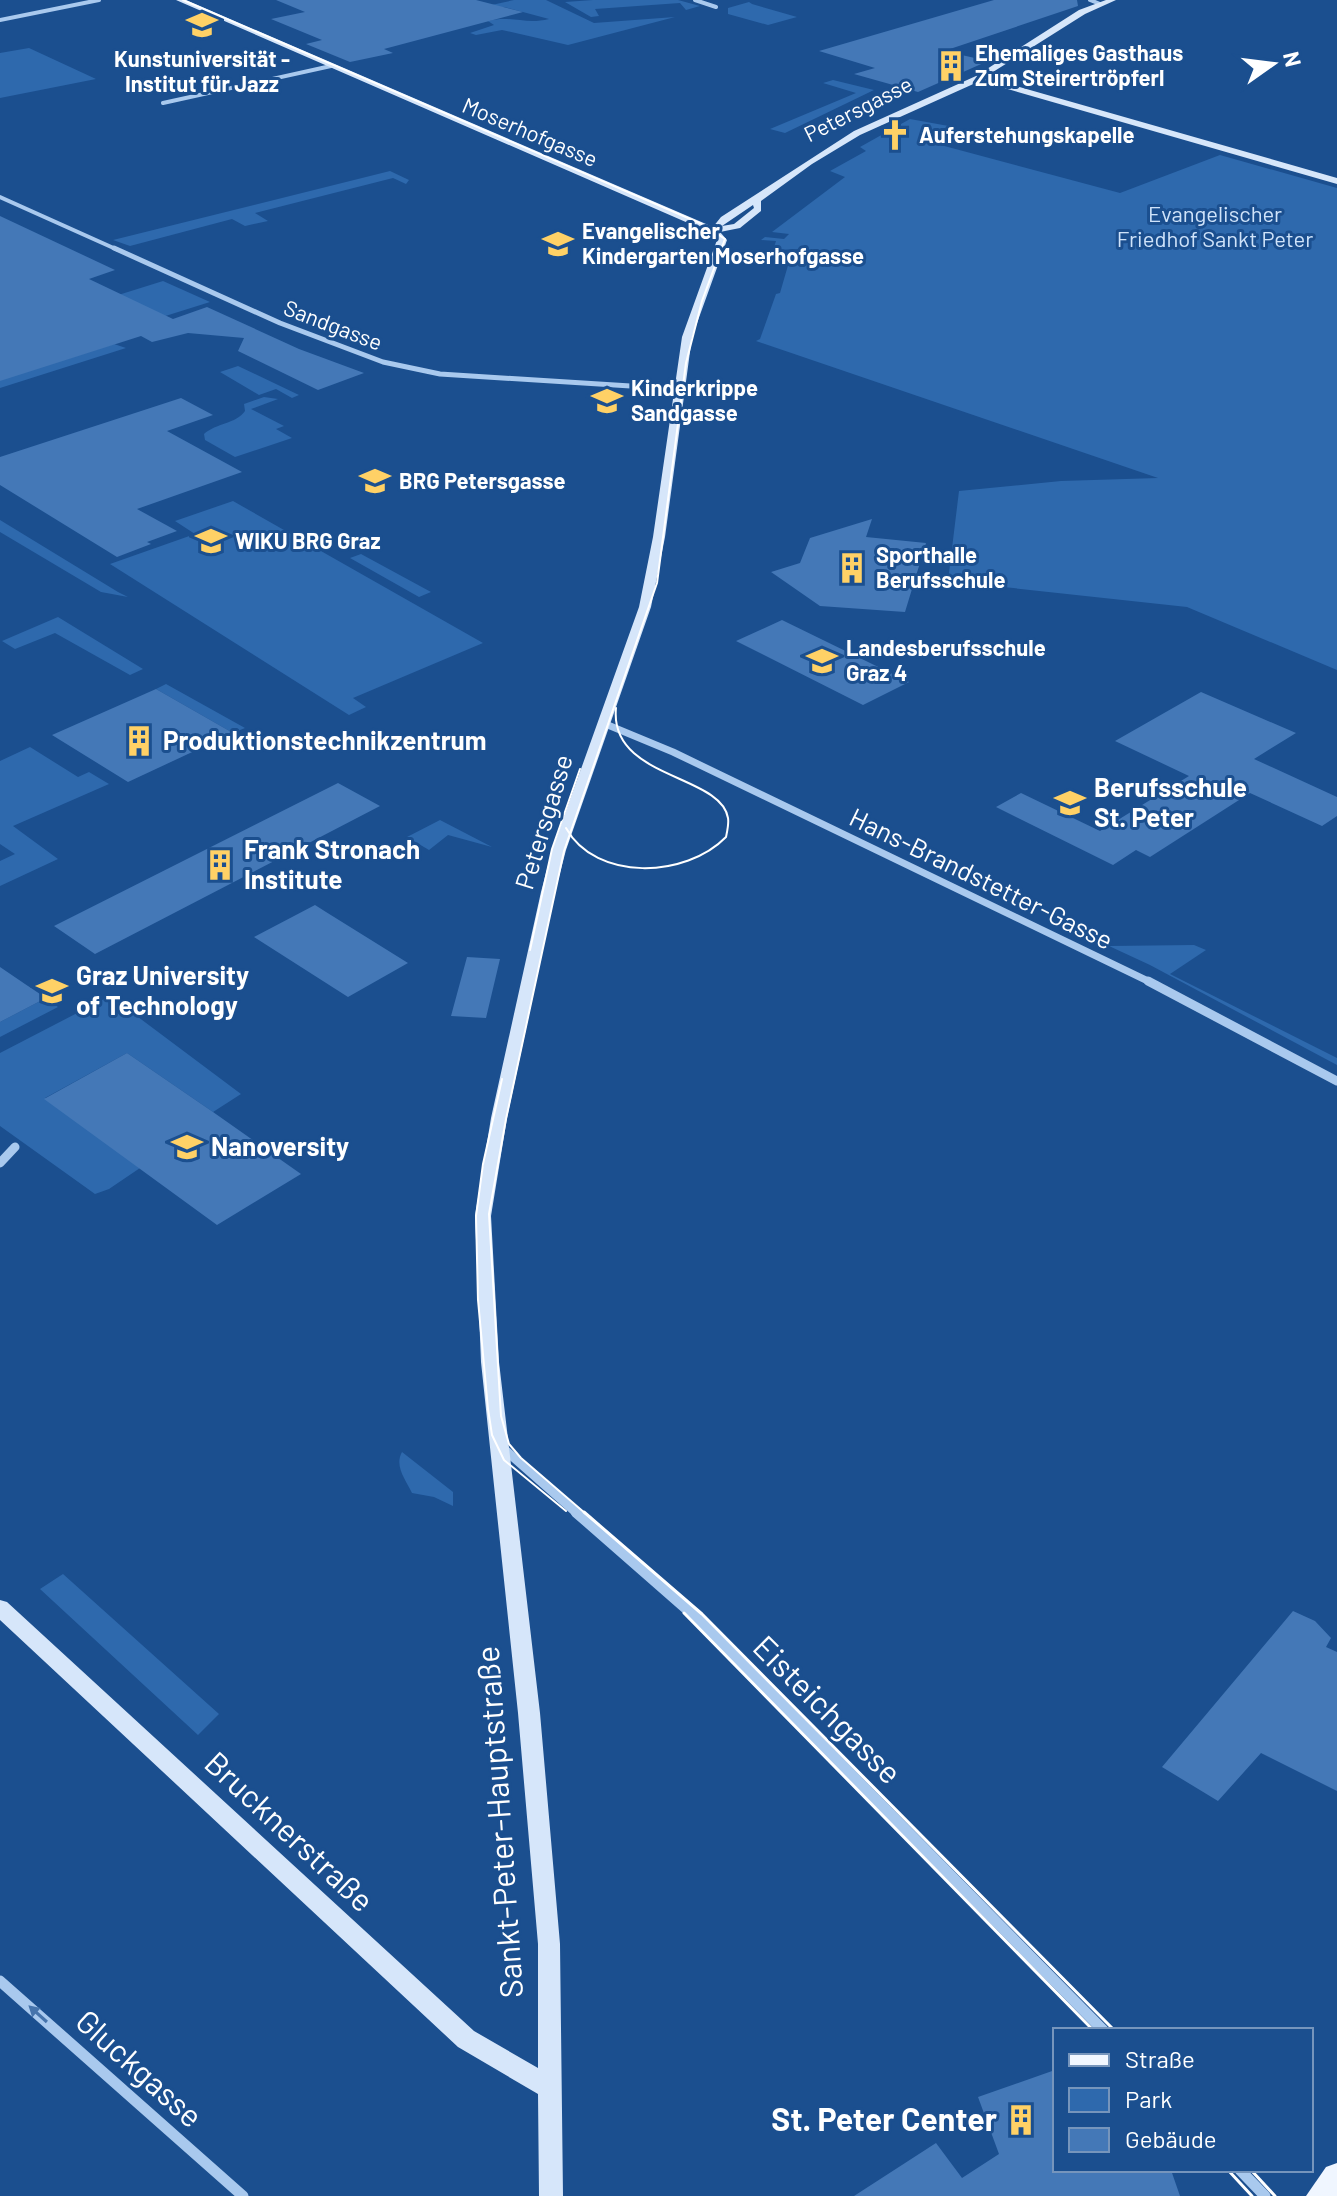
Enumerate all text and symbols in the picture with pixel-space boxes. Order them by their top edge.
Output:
school or university icon: Kunstuniversität - Institut für Jazz [185,8,219,42]
north arrow [1233,24,1313,104]
place label: Ehemaliges Gasthaus Zum Steirertröpferl [975,39,1183,90]
place label: Kunstuniversität - Institut für Jazz [114,45,290,96]
building icon: Ehemaliges Gasthaus Zum Steirertröpferl [934,49,968,83]
text: N [1279,49,1308,69]
street label: Petersgasse [799,70,916,146]
street label: Moserhofgasse [459,91,602,171]
church icon: Auferstehungskapelle [878,118,912,152]
place label: Auferstehungskapelle [919,121,1134,147]
park label: Evangelischer Friedhof Sankt Peter [1117,200,1313,251]
place label: Evangelischer Kindergarten Moserhofgasse [582,217,864,268]
school or university icon: Evangelischer Kindergarten Moserhofgasse [541,227,575,261]
street label: Sandgasse [280,293,386,355]
place label: Kinderkrippe Sandgasse [631,374,758,425]
school or university icon: Kinderkrippe Sandgasse [590,384,624,418]
school or university icon: BRG Petersgasse [358,464,392,498]
place label: BRG Petersgasse [399,467,566,493]
school or university icon: WIKU BRG Graz [194,524,228,558]
place label: WIKU BRG Graz [235,527,381,553]
place label: Sporthalle Berufsschule [876,541,1005,592]
building icon: Sporthalle Berufsschule [835,551,869,585]
place label: Landesberufsschule Graz 4 [846,634,1046,685]
school or university icon: Landesberufsschule Graz 4 [805,644,839,678]
building icon: Produktionstechnikzentrum [122,724,156,758]
place label: Produktionstechnikzentrum [163,724,487,755]
street label: Petersgasse [507,751,578,893]
place label: Berufsschule St. Peter [1094,771,1247,832]
school or university icon: Berufsschule St. Peter [1053,786,1087,820]
street label: Hans-Brandstetter-Gasse [845,800,1118,955]
place label: Frank Stronach Institute [244,833,420,894]
building icon: Frank Stronach Institute [203,848,237,882]
place label: Graz University of Technology [76,959,249,1020]
school or university icon: Graz University of Technology [35,974,69,1008]
school or university icon: Nanoversity [170,1130,204,1164]
place label: Nanoversity [211,1130,349,1161]
street label: Eisteichgasse [746,1627,910,1791]
street label: Sankt-Peter-Hauptstraße [467,1645,529,2000]
street label: Brucknerstraße [198,1743,383,1918]
street label: Gluckgasse [69,2001,211,2134]
one-way arrow [29,2006,48,2024]
legend [1053,2028,1313,2172]
text: Straße [1125,2044,1195,2073]
text: Park [1125,2084,1172,2113]
place label: St. Peter Center [771,2099,997,2137]
building icon: St. Peter Center [1004,2103,1038,2137]
text: Gebäude [1125,2124,1217,2153]

